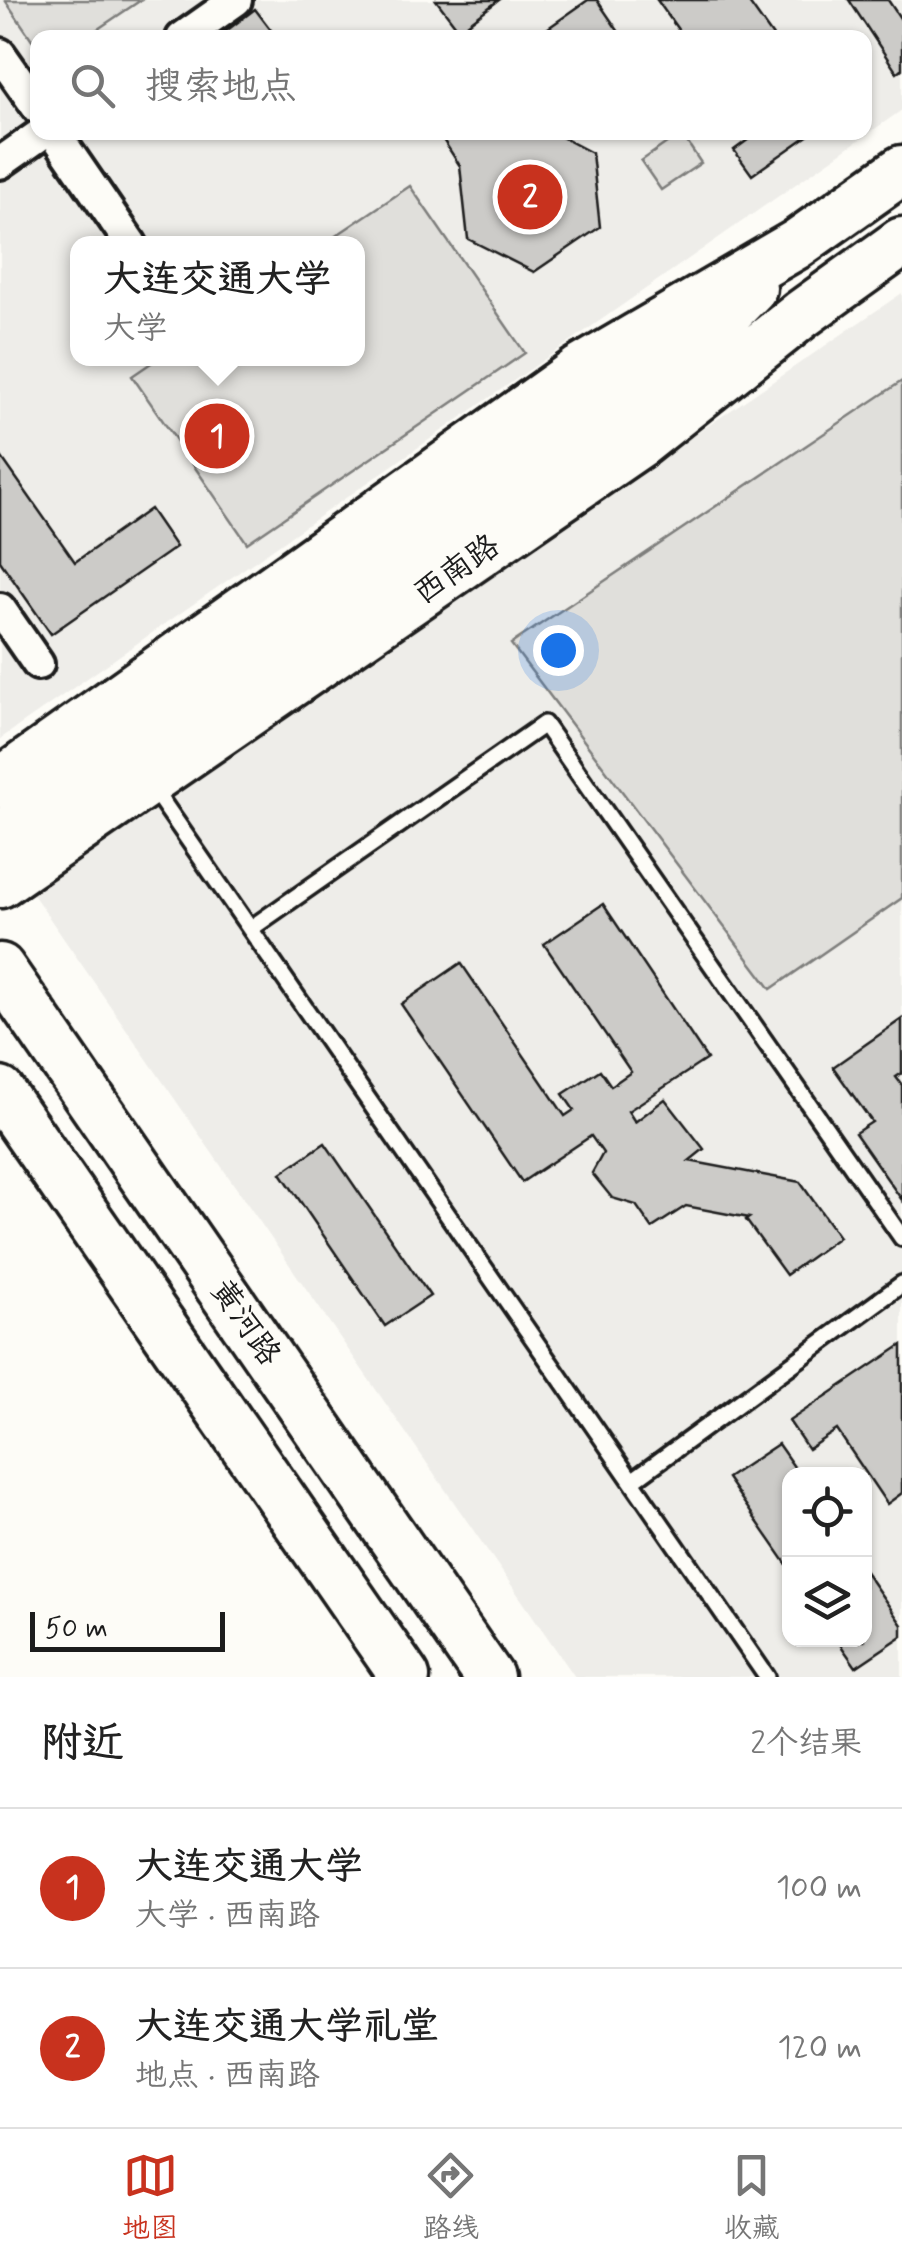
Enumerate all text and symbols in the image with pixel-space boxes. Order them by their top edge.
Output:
search box [30,30,872,140]
icon: search [65,58,120,113]
text: 搜索地点 [145,63,297,112]
pin: 2 [498,160,562,234]
popup [70,236,365,366]
text: 大连交通大学 [103,256,332,305]
text: 大学 [103,308,168,350]
pin: 1 [184,398,250,474]
street label: 西南路 [406,525,508,615]
your location [533,625,584,676]
street label: 黄河路 [200,1272,290,1374]
map controls [782,1467,872,1647]
button: locate [782,1467,872,1557]
button: layers [782,1557,872,1647]
scale bar [30,1607,225,1652]
text: 50 m [45,1611,108,1648]
text: 附近 [40,1717,124,1772]
text: 2个结果 [750,1723,862,1765]
text: 大连交通大学 [135,1843,363,1892]
text: 1 [65,1867,80,1909]
text: 100 m [776,1867,862,1909]
text: 大学 · 西南路 [135,1895,320,1937]
text: 大连交通大学礼堂 [135,2003,439,2052]
text: 2 [65,2027,80,2069]
text: 120 m [777,2027,862,2069]
text: 地点 · 西南路 [135,2055,320,2097]
tab: 地图 [122,2148,178,2248]
tab: 路线 [423,2148,479,2248]
tab: 收藏 [724,2148,780,2248]

